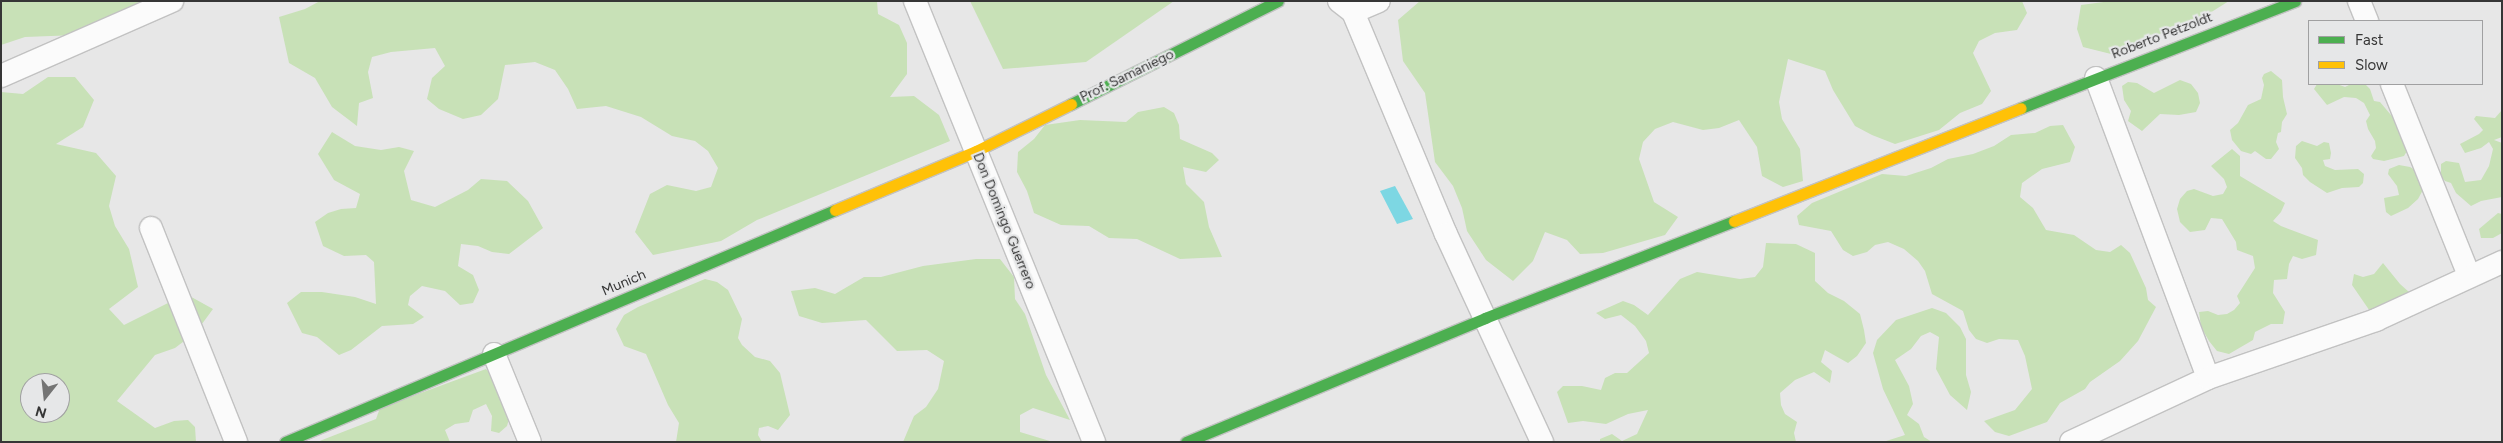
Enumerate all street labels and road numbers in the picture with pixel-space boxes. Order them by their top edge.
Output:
street label: Roberto Petzoldt [2109,9,2215,63]
street label: Prof. Samaniego [1077,46,1177,106]
street label: Don Domingo Guerrero [969,150,1039,292]
street label: Munich [599,266,649,300]

